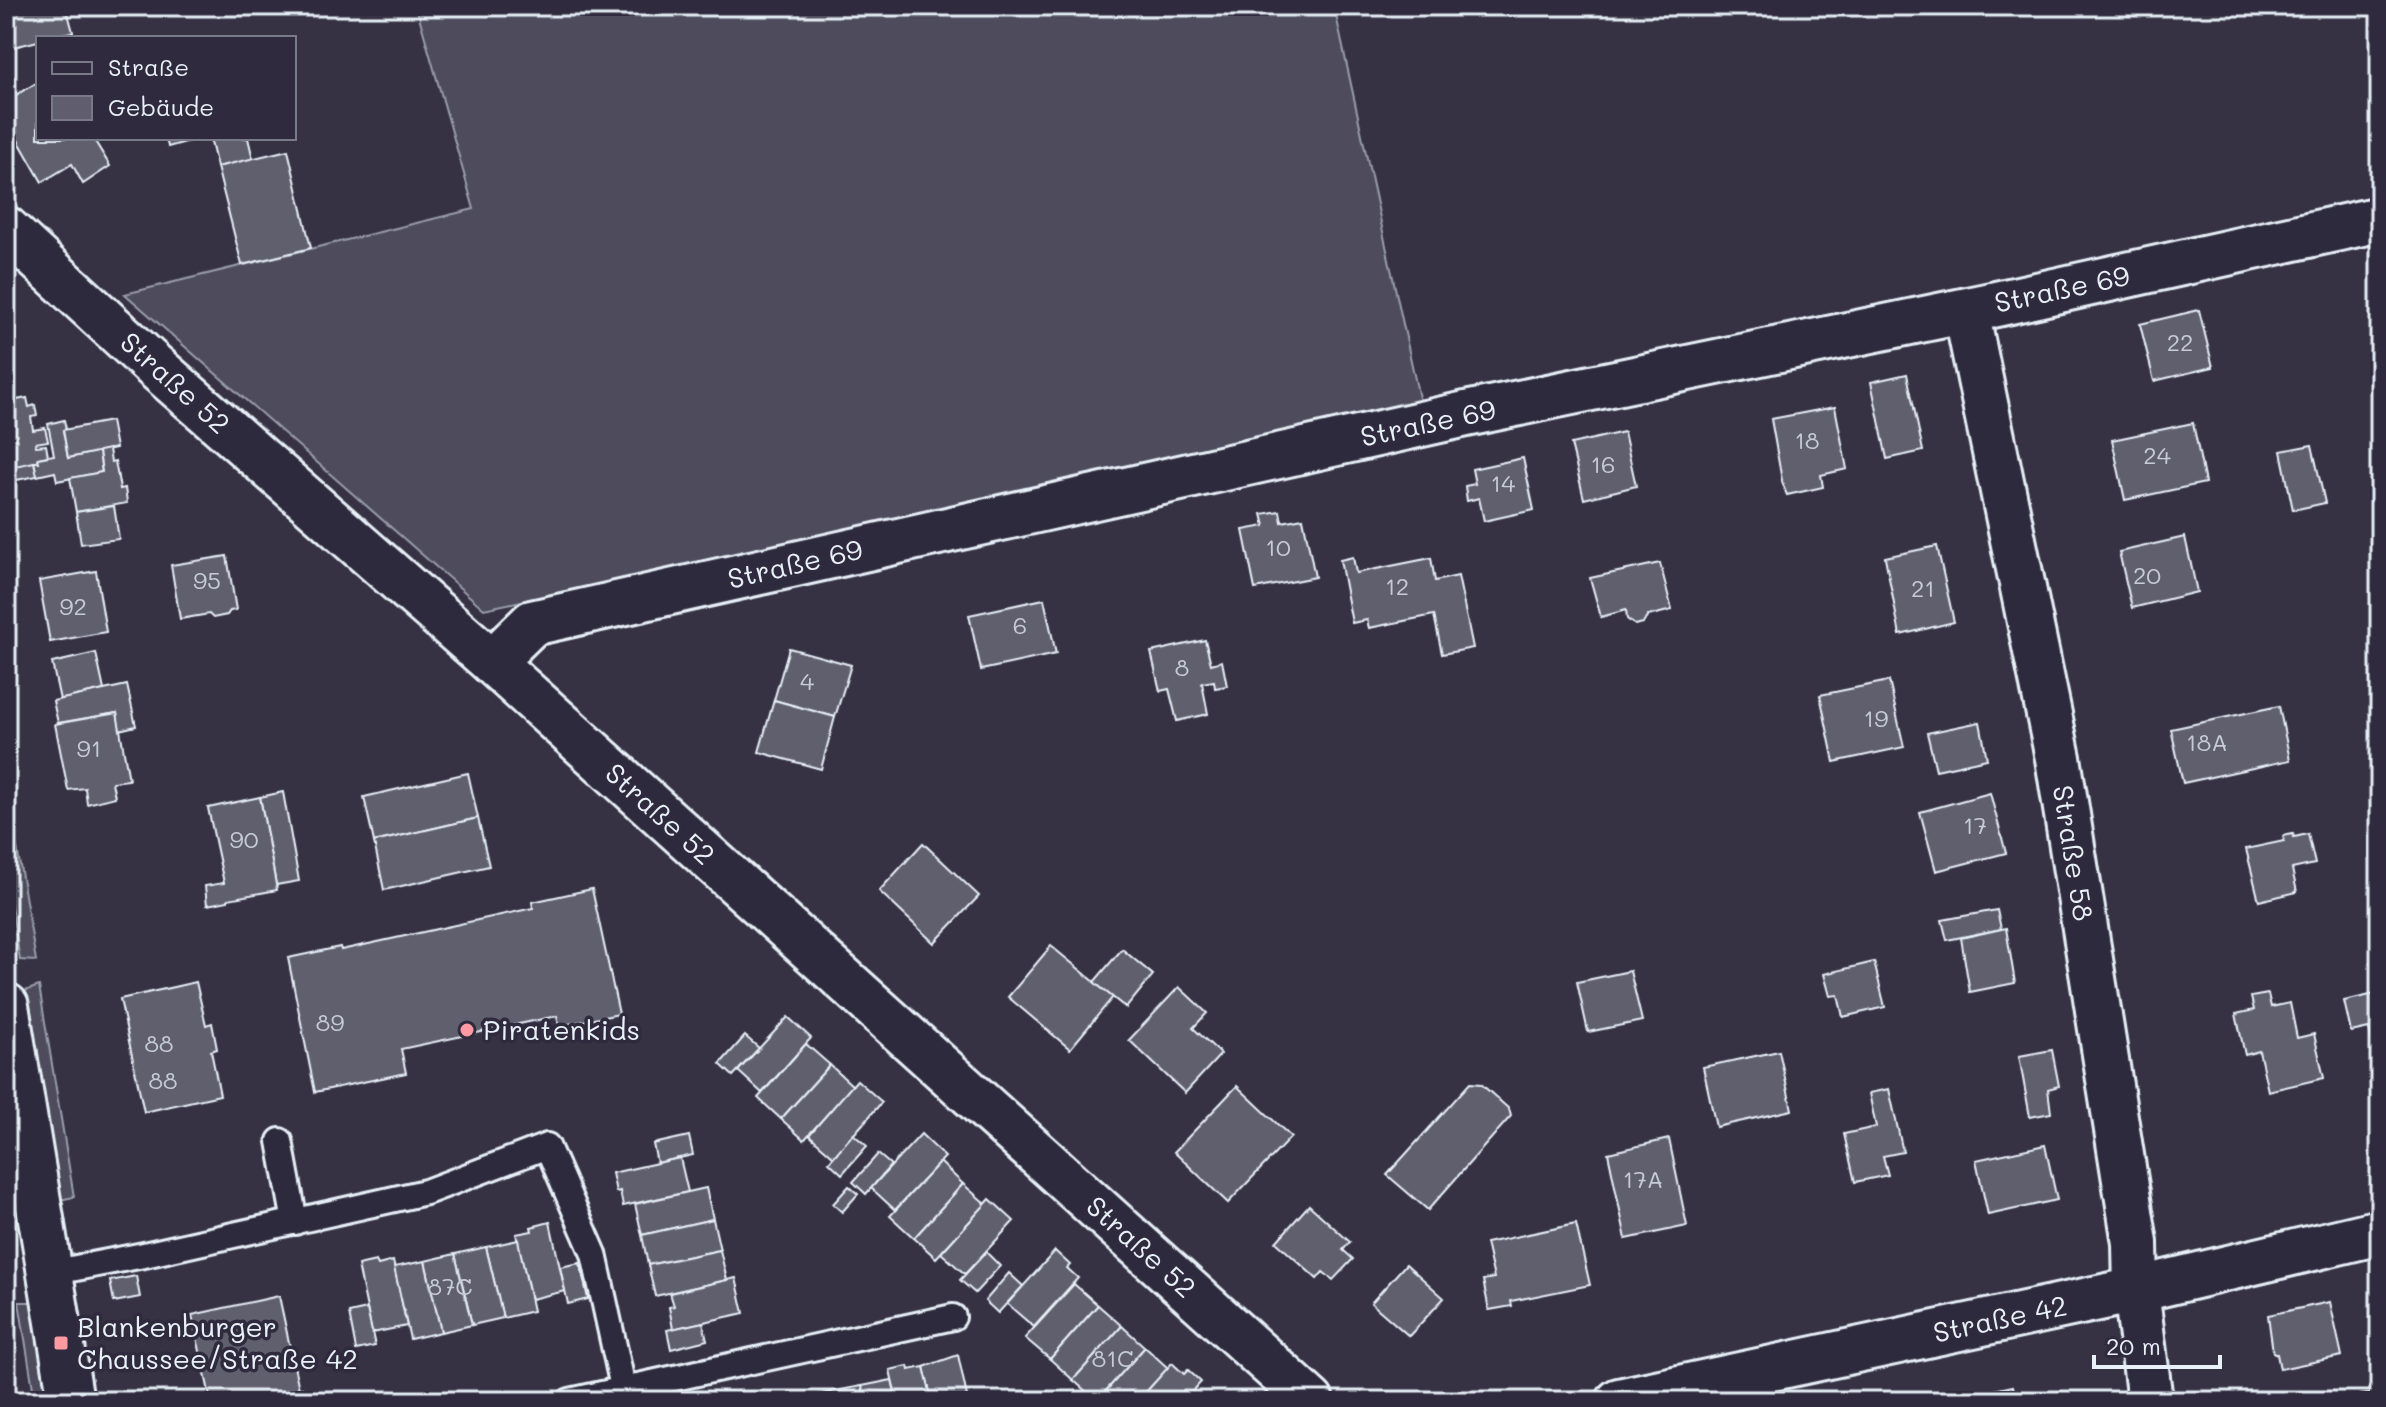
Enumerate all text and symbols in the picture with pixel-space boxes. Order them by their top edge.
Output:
legend [36,36,296,140]
text: Straße [108,51,189,82]
text: Gebäude [108,91,214,122]
street label: Straße 69 [1991,256,2133,320]
street label: Straße 52 [113,324,238,441]
house number: 22 [2167,326,2193,357]
street label: Straße 69 [1357,390,1499,454]
house number: 18 [1794,424,1820,455]
house number: 24 [2143,439,2171,470]
house number: 16 [1590,448,1616,479]
house number: 14 [1491,467,1515,498]
street label: Straße 69 [724,530,866,596]
house number: 10 [1265,531,1291,562]
house number: 20 [2133,559,2161,590]
house number: 95 [193,564,221,595]
house number: 12 [1385,570,1409,601]
house number: 21 [1911,572,1935,603]
house number: 92 [59,590,87,621]
house number: 6 [1013,609,1027,640]
house number: 8 [1175,651,1189,682]
house number: 4 [800,665,814,696]
house number: 19 [1864,702,1888,733]
house number: 18A [2186,726,2228,757]
house number: 91 [77,732,101,763]
street label: Straße 52 [598,755,723,872]
street label: Straße 58 [2046,782,2102,923]
house number: 17 [1963,809,1987,840]
house number: 90 [230,823,259,854]
house number: 89 [316,1006,344,1037]
place label: Piratenkids [483,1011,640,1047]
marker: Piratenkids [458,1021,476,1039]
house number: 88 [144,1027,174,1058]
house number: 88 [148,1064,178,1095]
house number: 17A [1623,1163,1663,1194]
street label: Straße 52 [1079,1188,1204,1305]
house number: 87C [428,1270,473,1301]
street label: Straße 42 [1930,1286,2070,1350]
place label: Blankenburger Chaussee/Straße 42 [77,1308,358,1376]
scale bar [2094,1319,2220,1369]
text: 20 m [2106,1330,2161,1361]
marker: Blankenburger Chaussee/Straße 42 [52,1334,70,1352]
house number: 81C [1092,1342,1134,1373]

